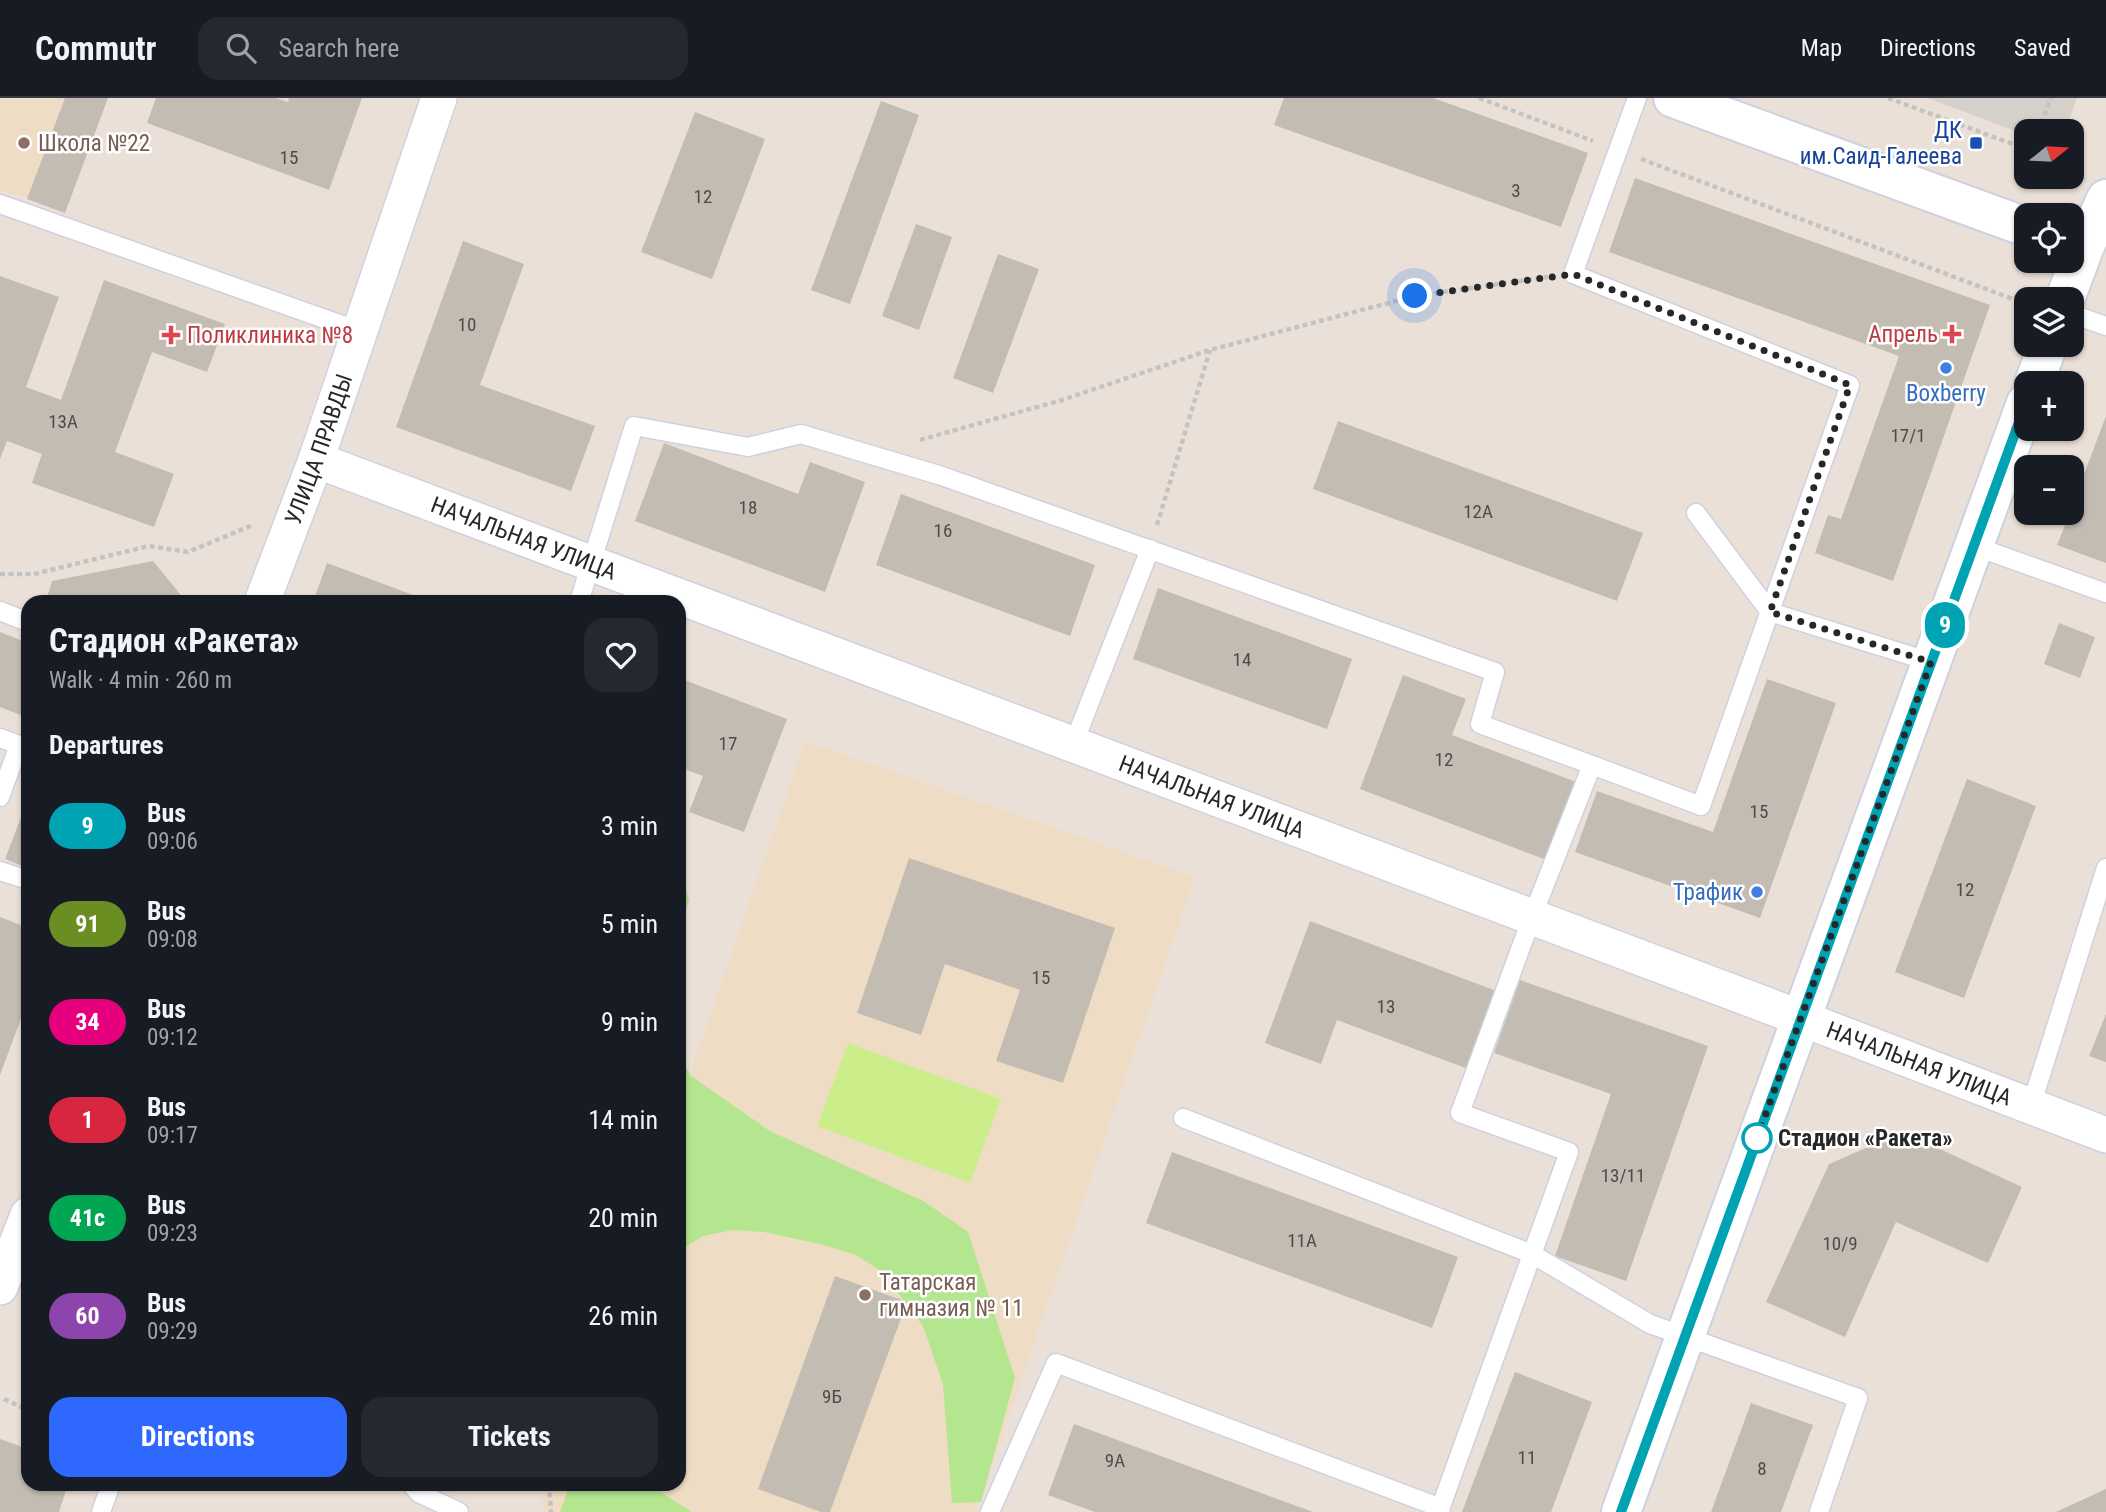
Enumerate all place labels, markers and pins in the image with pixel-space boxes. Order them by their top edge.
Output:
place label: ДК им.Саид-Галеева [1800,117,1962,170]
place label: Школа №22 [38,130,150,157]
marker: Школа №22 [16,135,32,151]
marker: ДК им.Саид-Галеева [1968,135,1984,151]
place label: Апрель [1868,321,1938,348]
place label: Поликлиника №8 [187,322,353,349]
marker: Поликлиника №8 [161,325,181,345]
marker: Апрель [1944,326,1960,342]
marker: Boxberry [1938,360,1954,376]
place label: Boxberry [1906,380,1986,407]
place label: Трафик [1673,879,1743,906]
marker: Трафик [1749,884,1765,900]
marker: Стадион «Ракета» [1742,1123,1772,1153]
place label: Стадион «Ракета» [1778,1125,1953,1152]
place label: Татарская гимназия № 11 [879,1269,1024,1322]
marker: Татарская гимназия № 11 [857,1287,873,1303]

